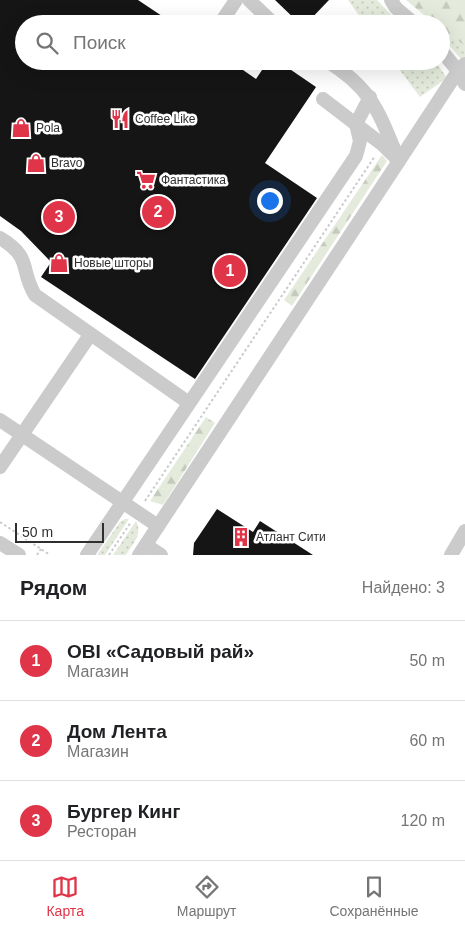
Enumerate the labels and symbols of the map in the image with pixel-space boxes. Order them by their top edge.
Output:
restaurant icon: Coffee Like [109,108,131,130]
place label: Coffee Like [135,112,196,126]
shop icon: Pola [10,117,32,139]
place label: Pola [36,121,60,135]
shop icon: Bravo [25,152,47,174]
place label: Bravo [51,156,83,170]
supermarket icon: Фантастика [135,169,157,191]
place label: Фантастика [161,173,226,187]
your location [257,188,283,214]
pin: 2 [142,193,174,231]
pin: 3 [43,198,75,236]
shop icon: Новые шторы [48,252,70,274]
pin: 1 [214,252,246,290]
place label: Новые шторы [74,256,151,270]
scale bar [15,520,104,543]
building icon: Атлант Сити [230,526,252,548]
place label: Атлант Сити [256,530,326,544]

